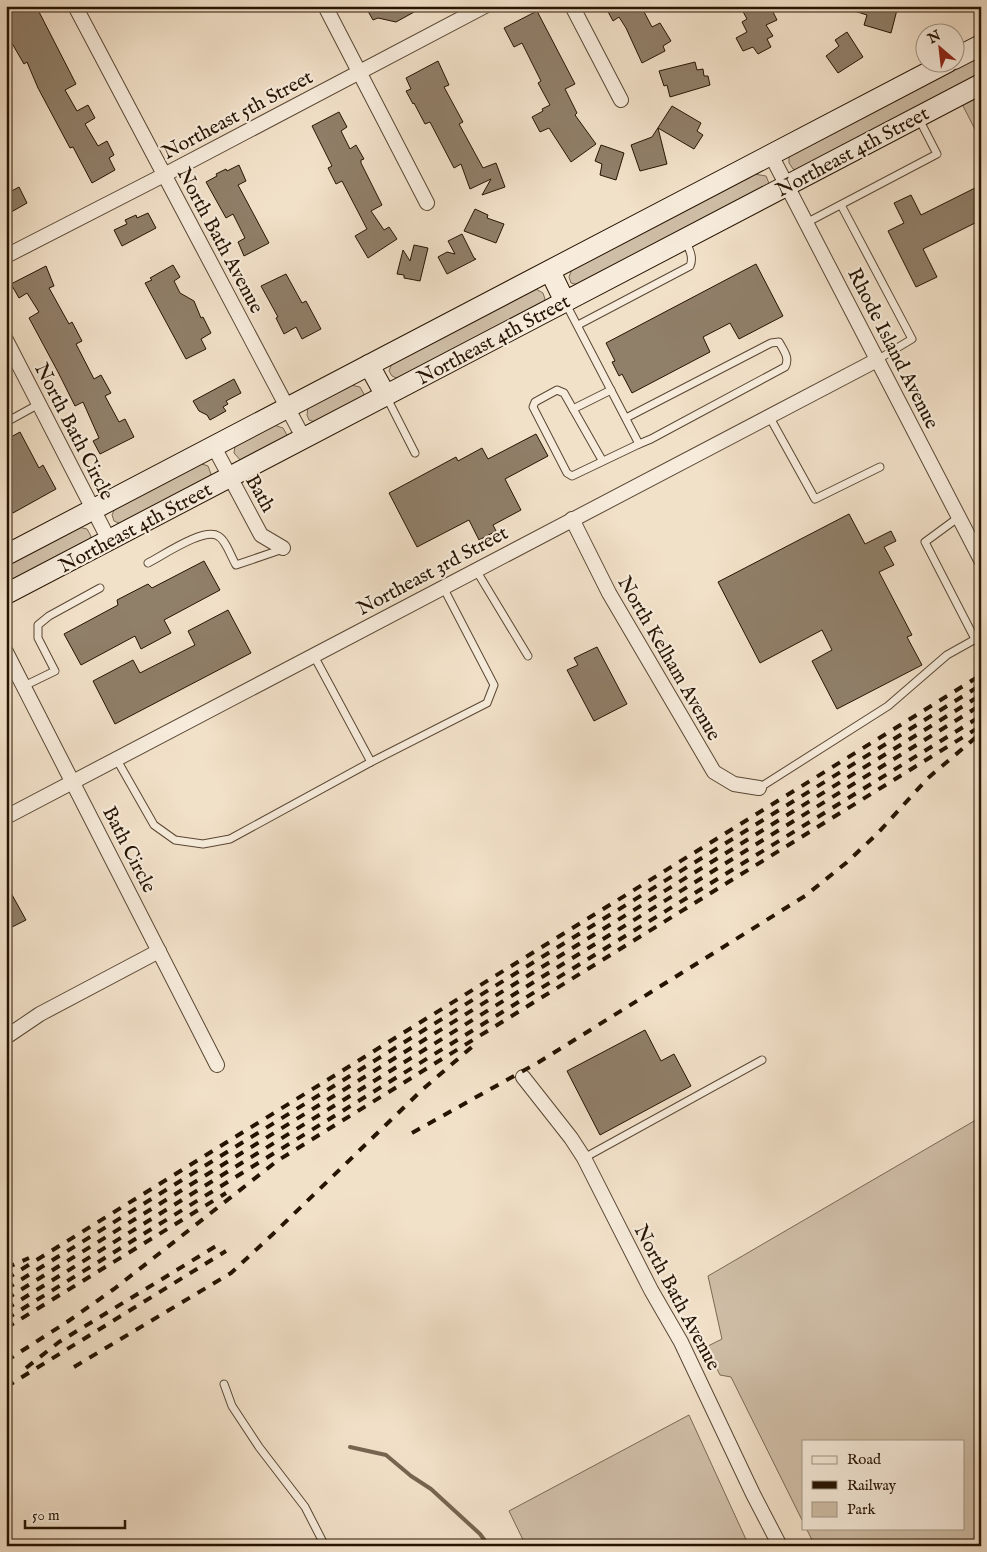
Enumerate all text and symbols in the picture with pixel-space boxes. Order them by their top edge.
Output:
north arrow [914,22,964,72]
text: N [924,27,944,49]
street label: Northeast 5th Street [158,65,317,166]
street label: Northeast 4th Street [772,101,934,203]
street label: North Bath Avenue [171,164,269,318]
street label: Rhode Island Avenue [841,264,944,433]
street label: Northeast 4th Street [413,289,575,391]
street label: North Bath Circle [28,359,119,504]
street label: Bath [239,470,280,517]
street label: Northeast 4th Street [55,477,217,579]
street label: Northeast 3rd Street [353,521,513,622]
street label: North Kelham Avenue [611,572,726,746]
street label: Bath Circle [96,802,161,897]
street label: North Bath Avenue [628,1221,726,1375]
legend [802,1440,964,1530]
text: Road [847,1450,882,1469]
text: Railway [847,1476,897,1495]
scale bar [25,1497,125,1529]
text: Park [847,1500,877,1519]
text: 50 m [32,1506,60,1525]

